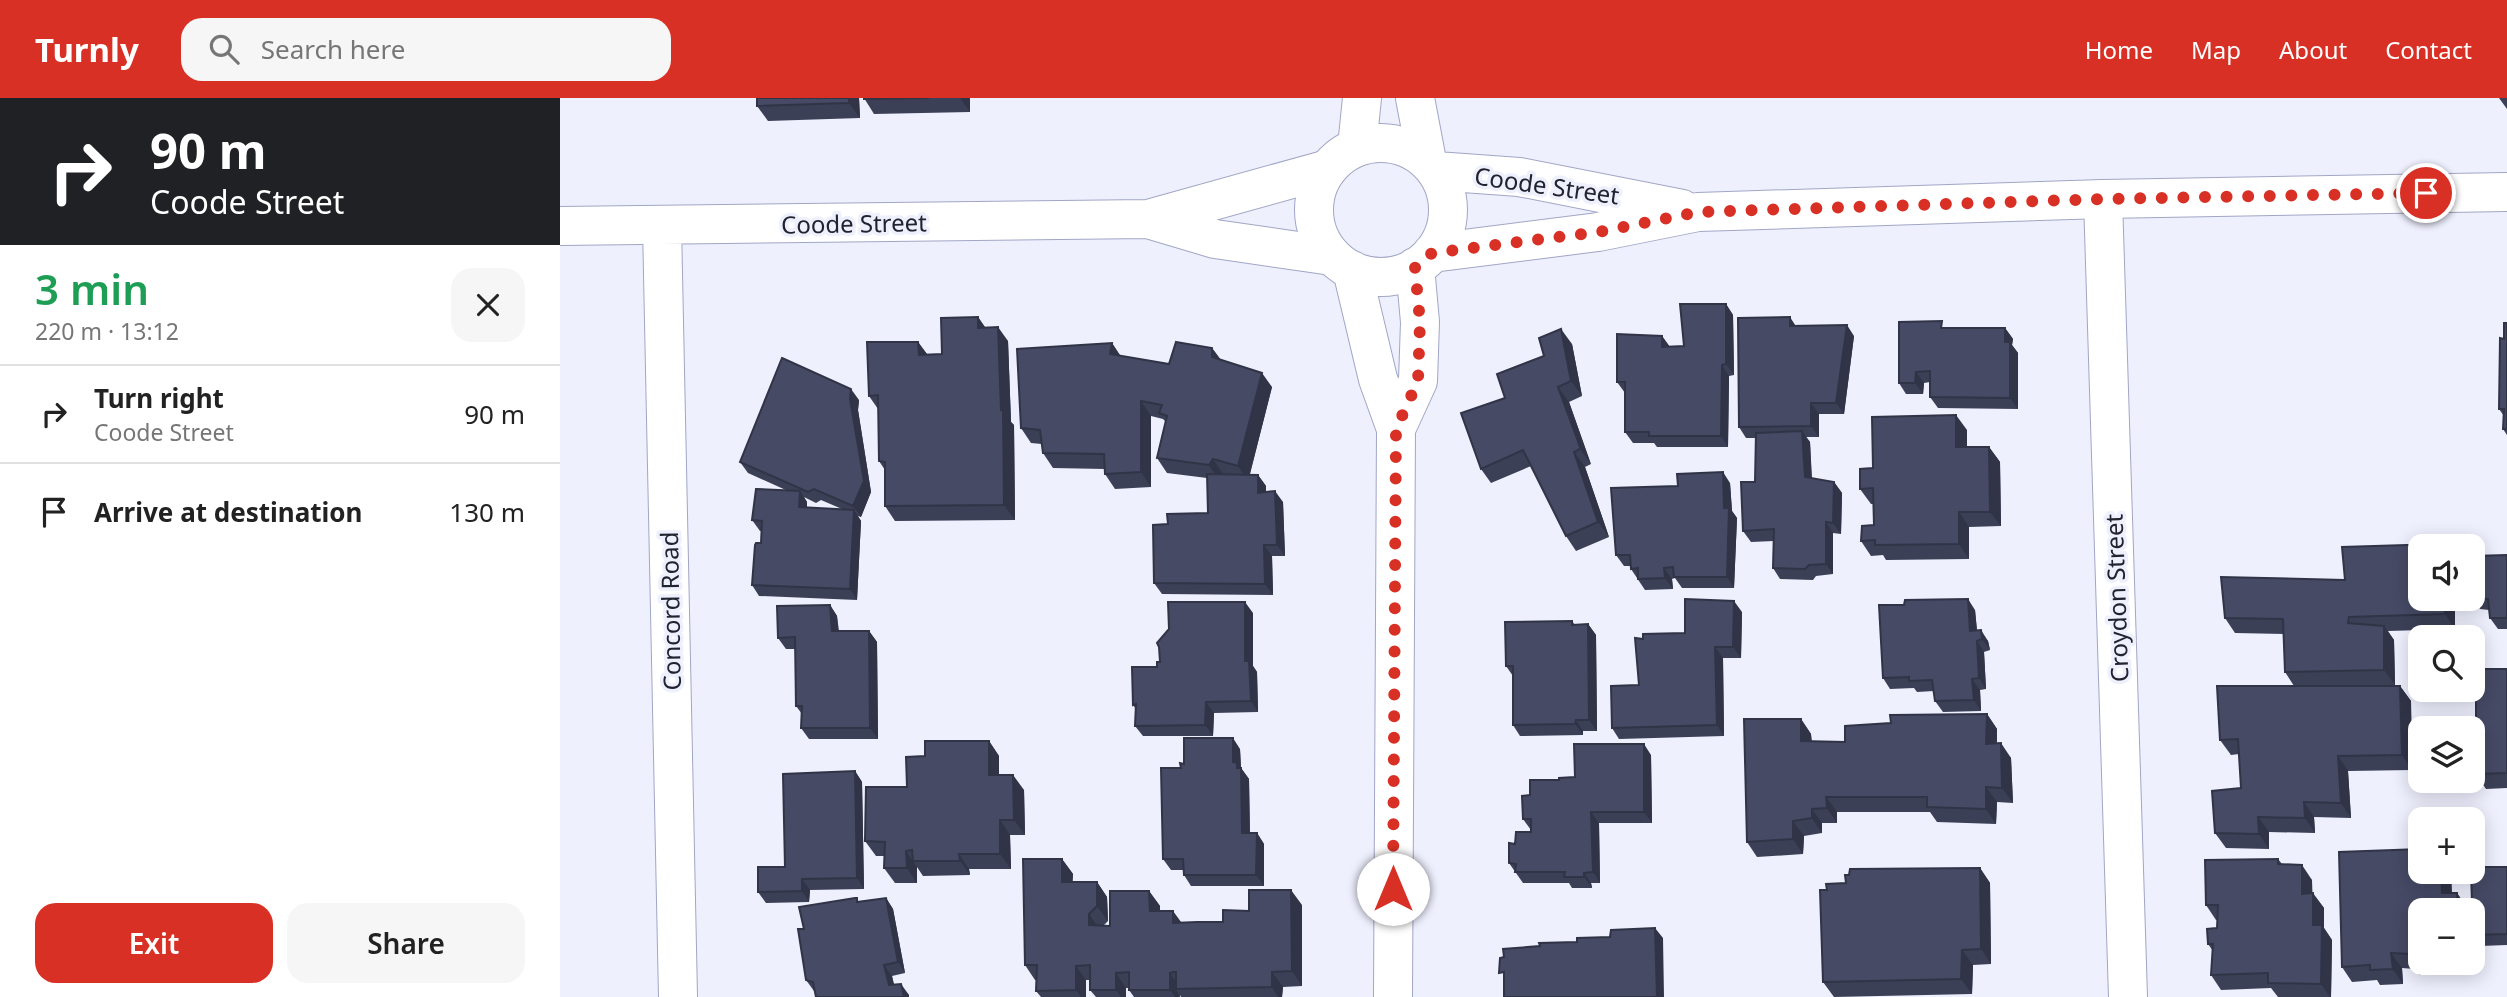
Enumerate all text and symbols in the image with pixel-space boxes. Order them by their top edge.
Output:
search box [181,18,671,81]
text: Turnly [35,27,139,72]
icon: search [205,30,243,68]
text: Search here [261,31,405,67]
text: Home [2085,33,2153,66]
text: Map [2191,33,2241,66]
text: About [2279,33,2347,66]
text: Contact [2385,33,2472,66]
text: 90 m [150,117,267,183]
icon: right [35,126,126,217]
street label: Coode Street [1473,159,1622,212]
pin [2396,163,2456,223]
icon: arrive [2407,174,2445,212]
text: Coode Street [150,180,344,223]
street label: Coode Street [781,205,927,241]
text: 3 min [35,260,149,317]
button: close [451,268,525,342]
text: 220 m · 13:12 [35,315,179,347]
text: Turn right [94,380,224,416]
icon: right [35,395,73,433]
text: 90 m [464,396,525,432]
text: Coode Street [94,416,234,448]
icon: arrive [35,493,73,531]
text: Arrive at destination [94,494,363,530]
text: 130 m [449,494,525,530]
street label: Croydon Street [2097,513,2135,683]
street label: Concord Road [652,531,688,691]
map controls [2408,534,2485,975]
button: sound [2408,534,2485,611]
button: search [2408,625,2485,702]
button: layers [2408,716,2485,793]
button: + [2408,807,2485,884]
position arrow [1356,852,1430,926]
button: − [2408,898,2485,975]
button: Exit [35,903,273,983]
button: Share [287,903,525,983]

